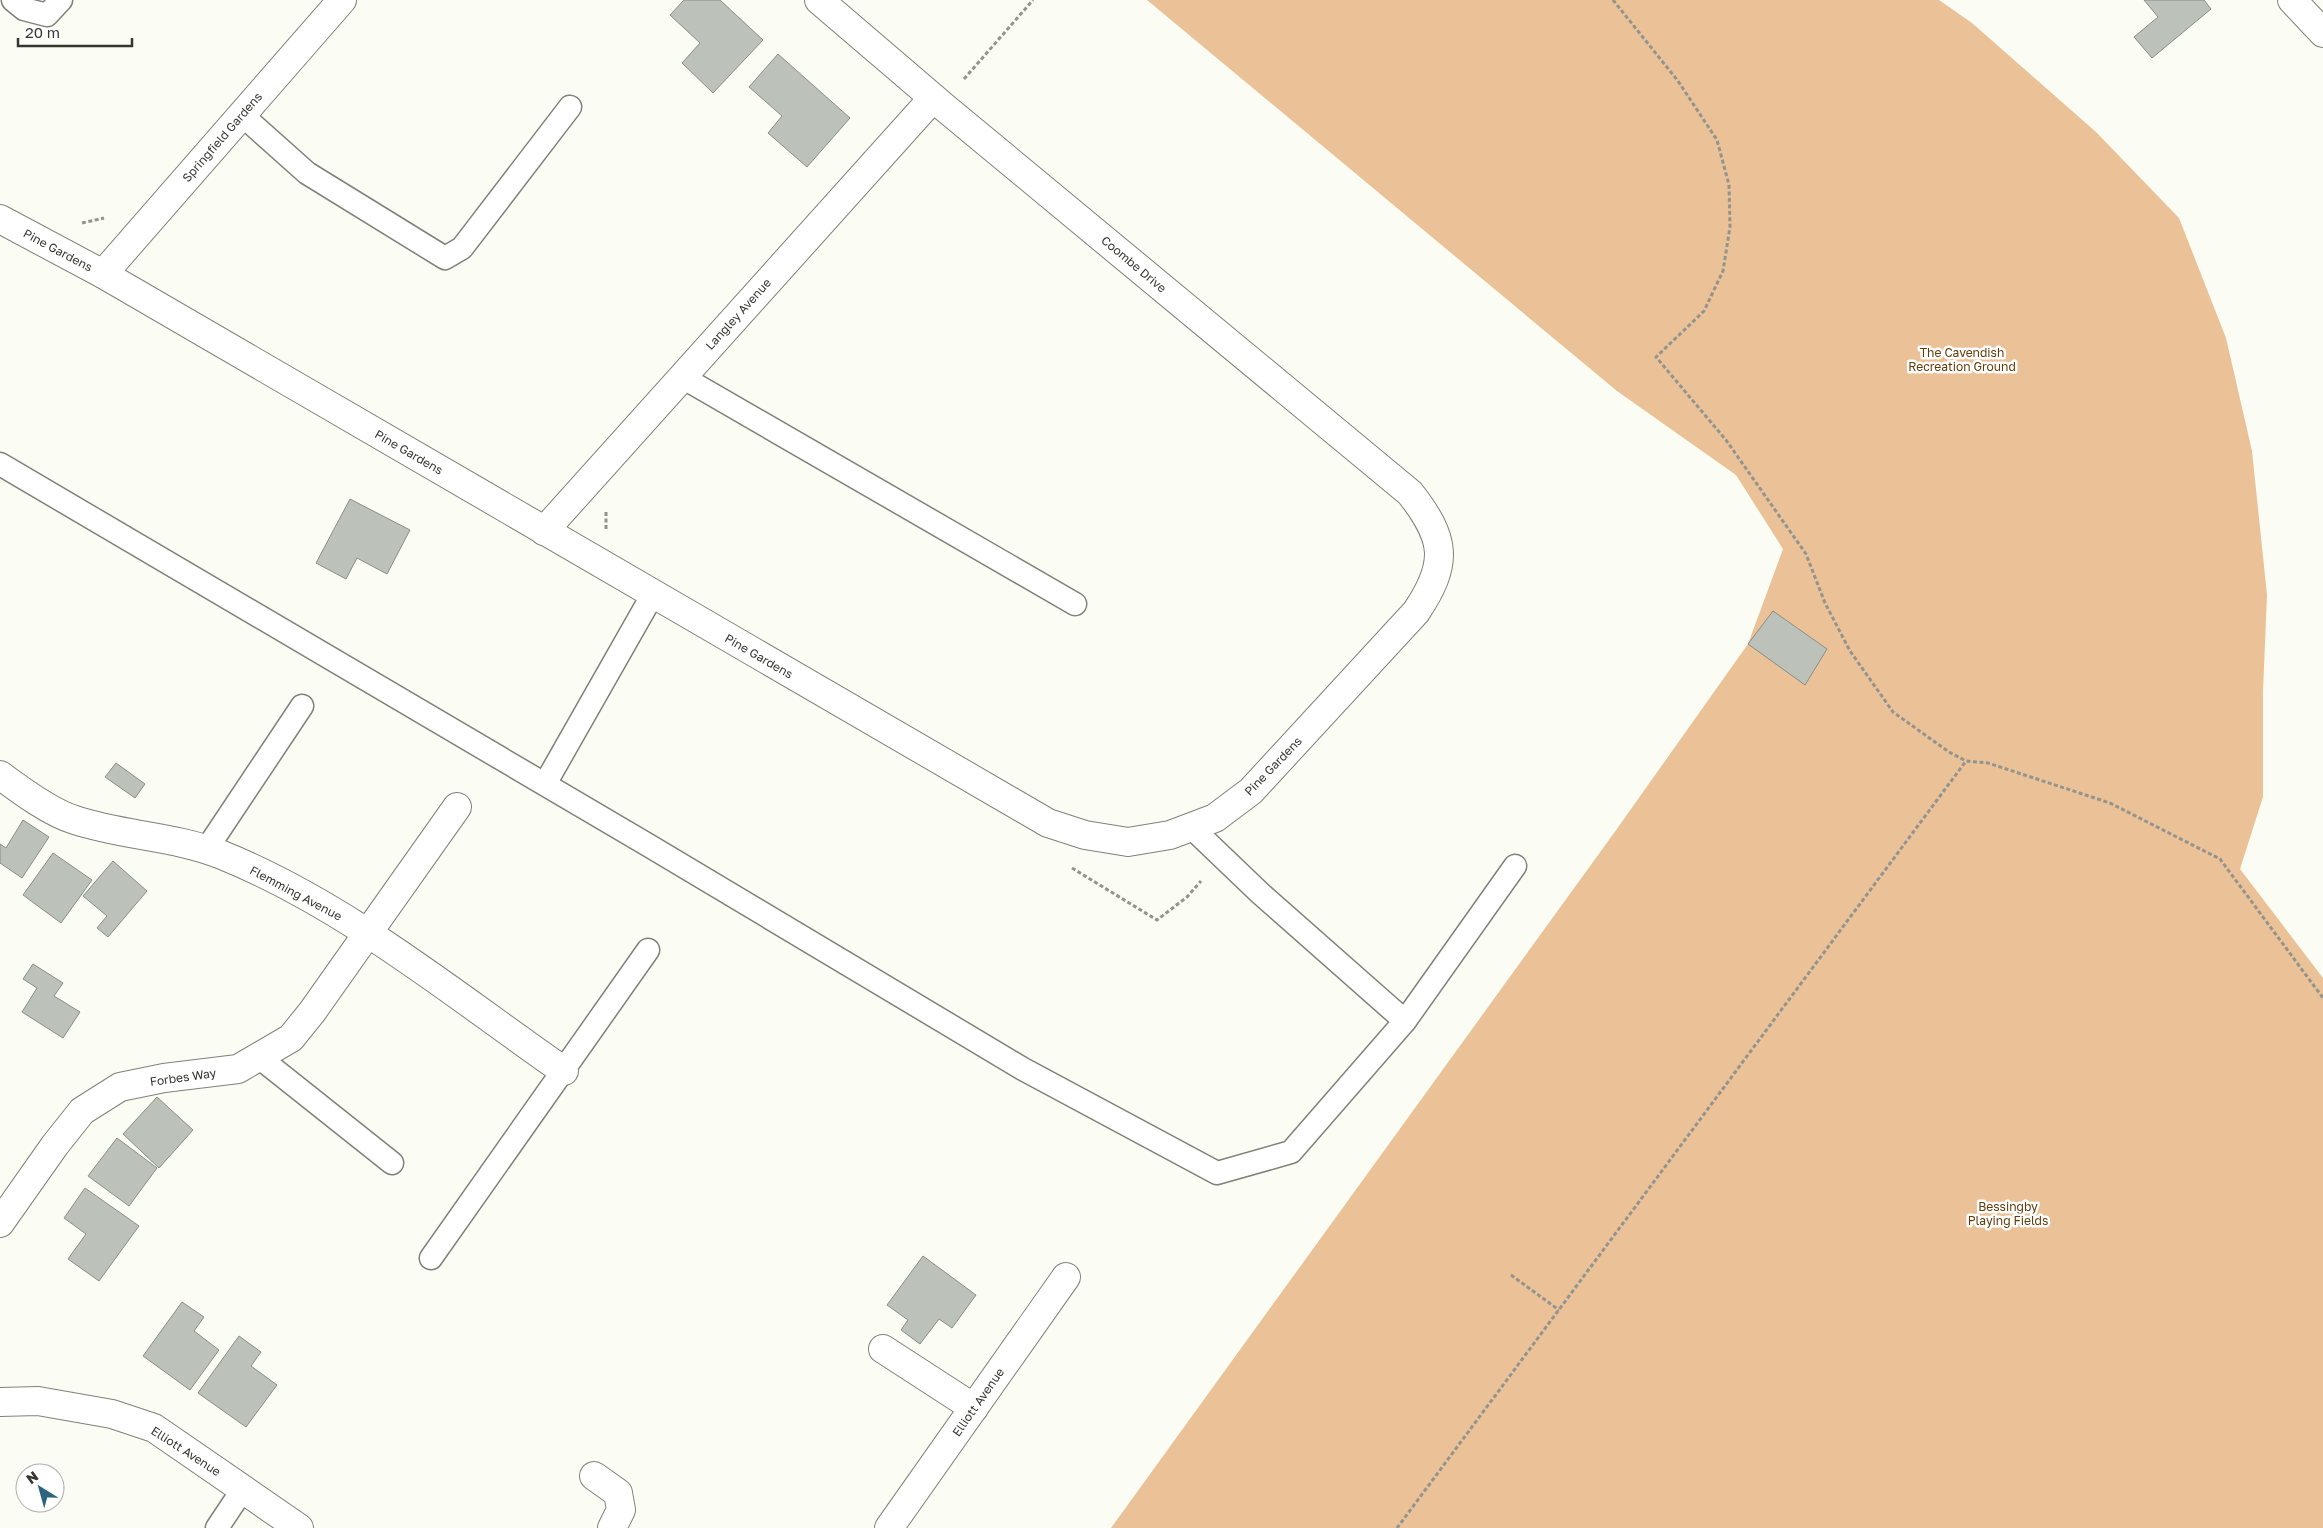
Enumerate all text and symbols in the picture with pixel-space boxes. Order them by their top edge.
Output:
scale bar [18,15,131,47]
text: 20 m [25,23,60,41]
street label: Springfield Gardens [179,89,265,185]
street label: Pine Gardens [21,225,95,275]
street label: Coombe Drive [1098,232,1170,296]
street label: Langley Avenue [702,275,774,353]
park label: The Cavendish Recreation Ground [1908,345,2016,374]
street label: Pine Gardens [372,426,446,478]
street label: Pine Gardens [722,630,796,682]
street label: Pine Gardens [1241,733,1305,799]
street label: Flemming Avenue [247,862,345,924]
street label: Forbes Way [149,1065,217,1089]
park label: Bessingby Playing Fields [1968,1199,2048,1228]
street label: Elliott Avenue [949,1365,1007,1439]
street label: Elliott Avenue [148,1423,224,1479]
north arrow [15,1463,65,1513]
text: N [23,1467,41,1487]

